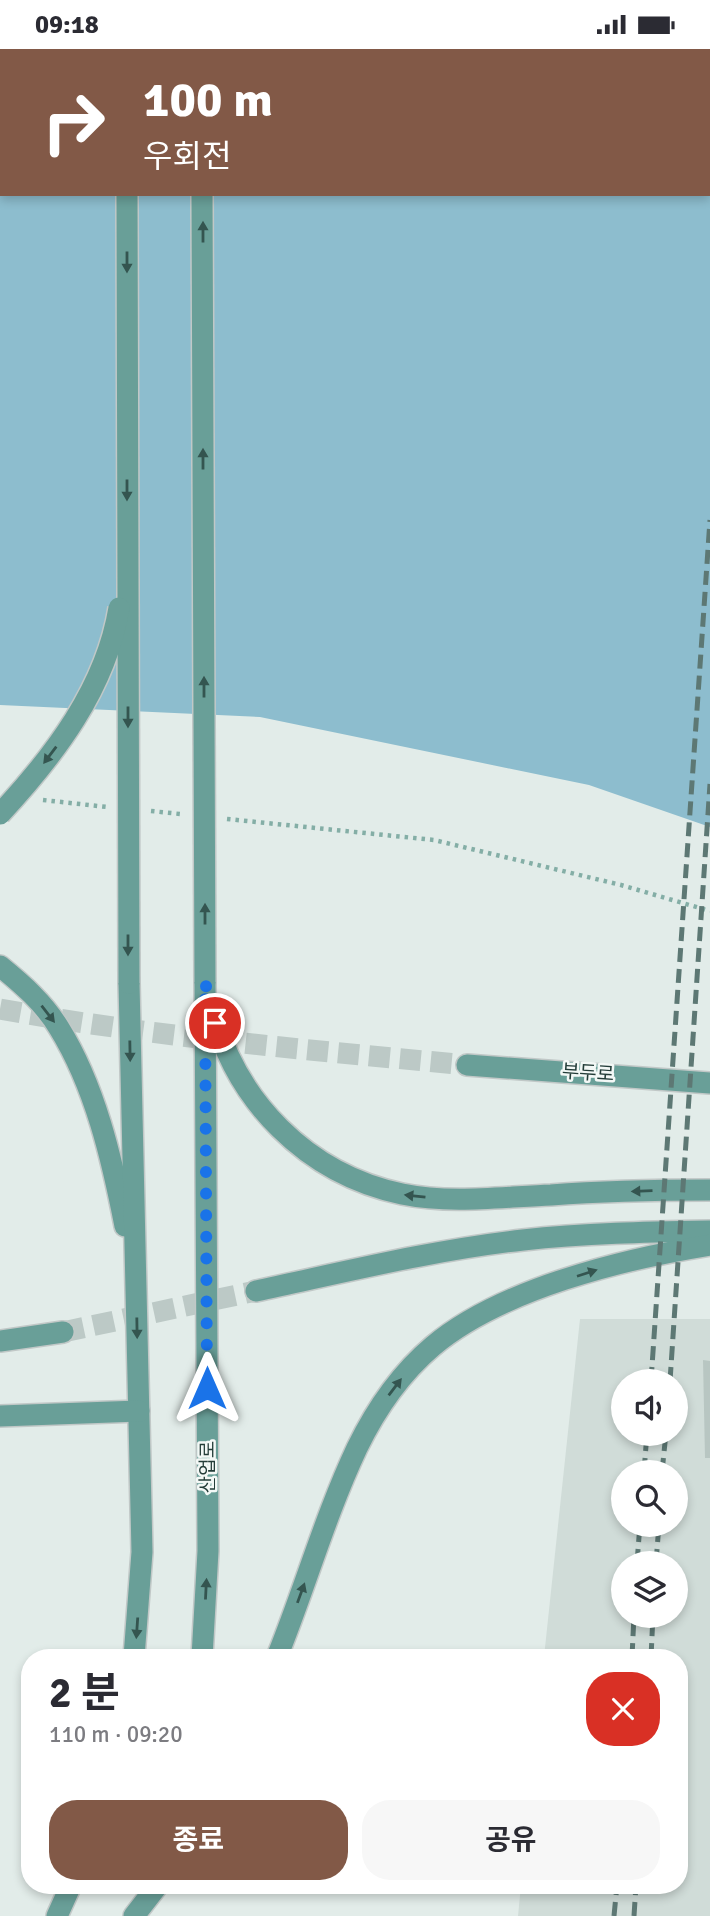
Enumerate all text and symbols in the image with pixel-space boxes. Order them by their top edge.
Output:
text: 09:18 [35,9,99,41]
text: 100 m [143,70,273,130]
icon: right [28,77,119,168]
text: 우회전 [143,137,231,176]
one-way arrow [197,220,209,242]
one-way arrow [121,252,133,274]
one-way arrow [197,448,209,470]
one-way arrow [121,479,133,501]
one-way arrow [198,675,210,697]
one-way arrow [122,707,134,729]
one-way arrow [43,746,57,764]
one-way arrow [199,903,211,925]
one-way arrow [122,934,134,956]
pin [185,993,245,1053]
one-way arrow [41,1004,56,1022]
icon: arrive [196,1004,234,1042]
one-way arrow [124,1040,136,1062]
street label: 부두로 [561,1059,615,1087]
one-way arrow [631,1185,653,1196]
one-way arrow [403,1190,425,1201]
one-way arrow [576,1267,597,1278]
one-way arrow [131,1317,142,1339]
position arrow [170,1351,244,1425]
map controls [611,1369,688,1628]
button: sound [611,1369,688,1446]
one-way arrow [387,1379,402,1397]
street label: 산업로 [196,1441,220,1493]
button: search [611,1460,688,1537]
button: layers [611,1551,688,1628]
one-way arrow [201,1578,212,1600]
one-way arrow [296,1583,307,1604]
one-way arrow [131,1618,142,1640]
text: 2 분 [49,1668,120,1719]
button: close [586,1672,660,1746]
text: 110 m · 09:20 [49,1720,183,1749]
button: 종료 [49,1800,348,1880]
button: 공유 [362,1800,660,1880]

